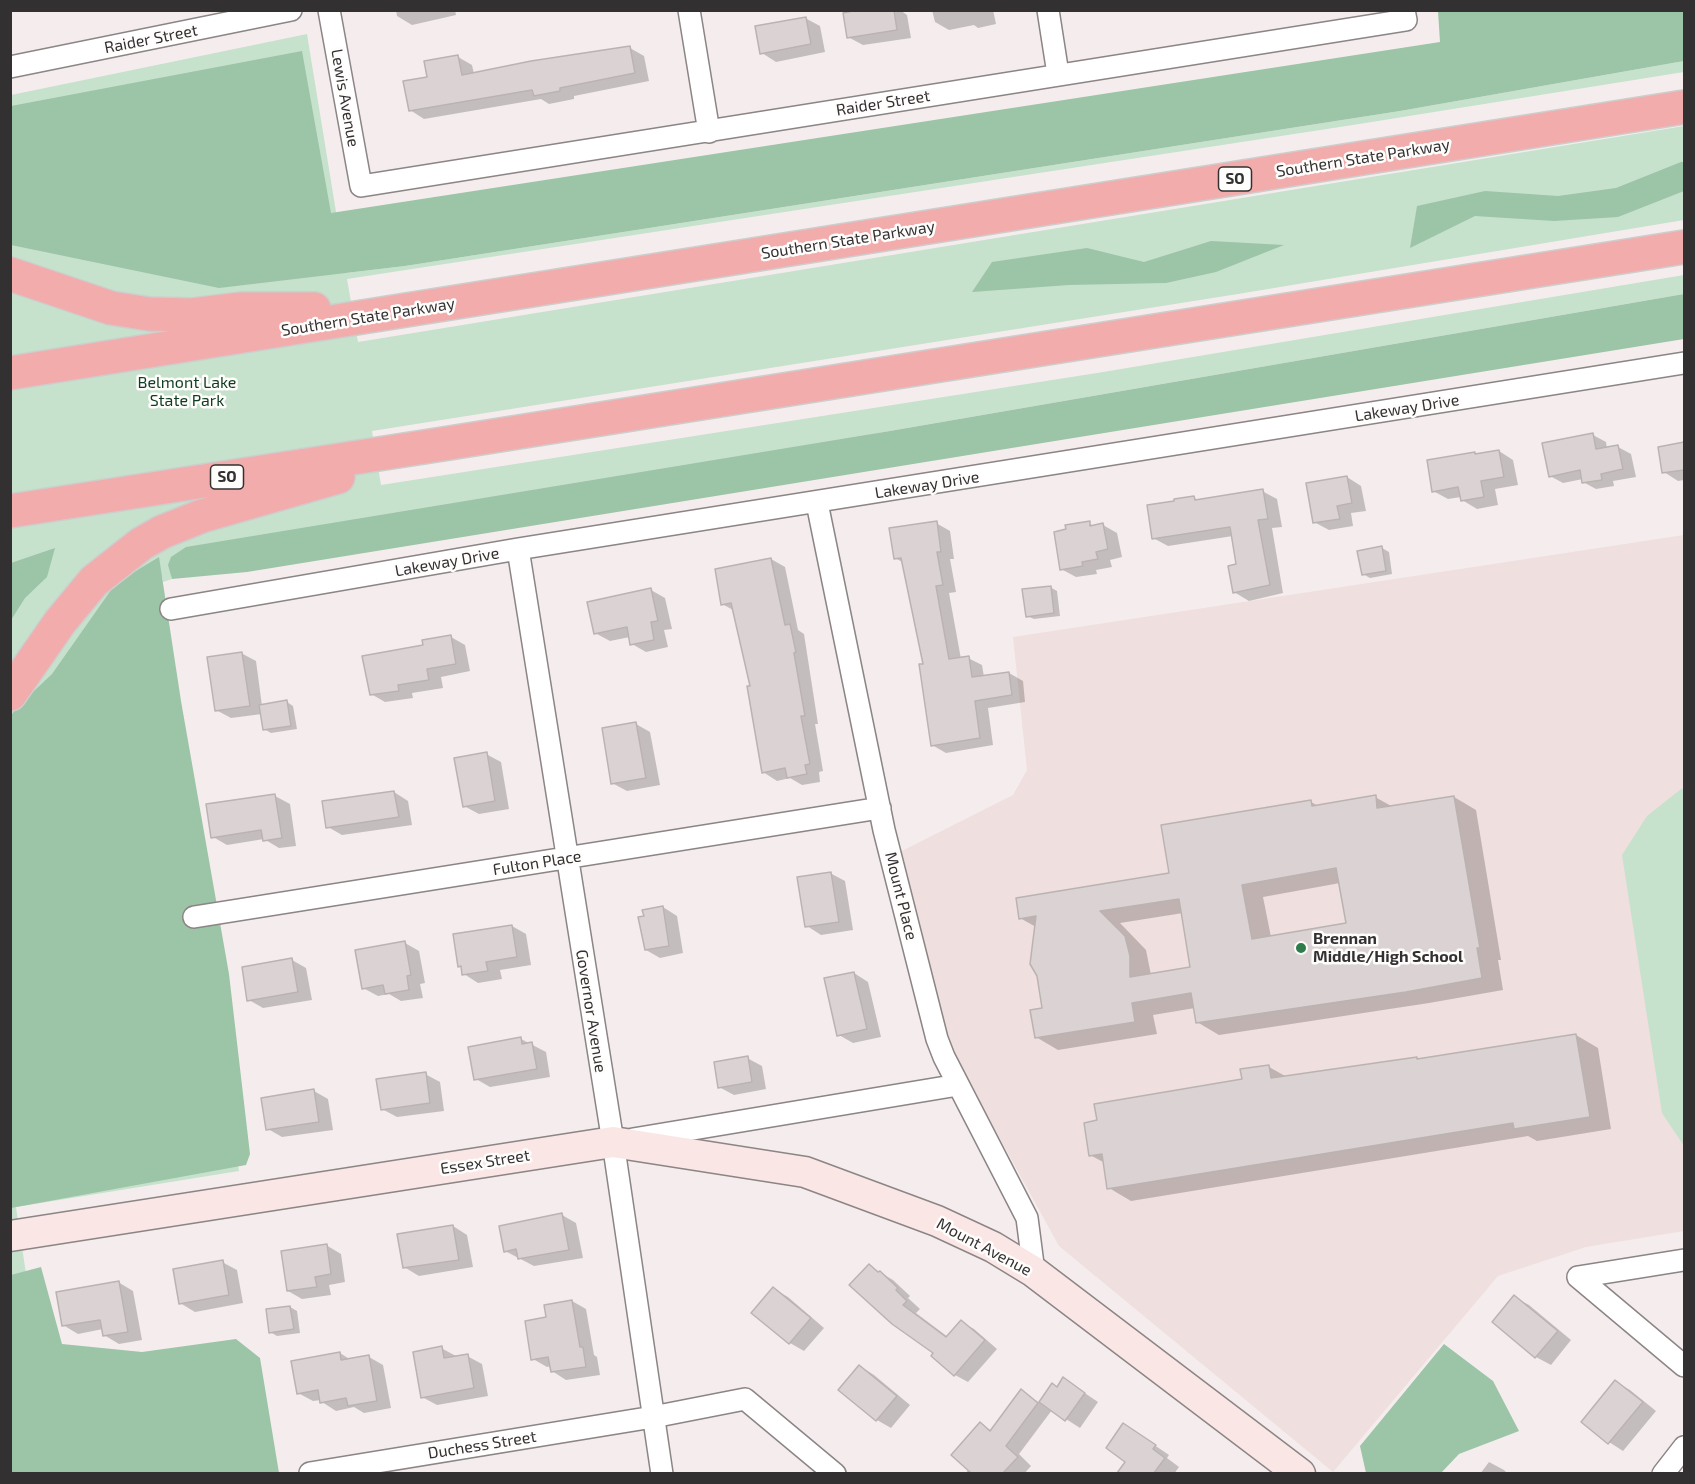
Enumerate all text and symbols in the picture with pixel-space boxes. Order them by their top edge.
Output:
street label: Raider Street [103,21,199,57]
street label: Lewis Avenue [327,47,363,149]
street label: Raider Street [835,86,931,120]
street label: Southern State Parkway [1275,135,1451,181]
road number: SO [1218,167,1252,191]
street label: Southern State Parkway [760,217,936,263]
street label: Southern State Parkway [280,294,456,340]
park label: Belmont Lake State Park [138,373,236,411]
street label: Lakeway Drive [1353,390,1461,426]
road number: SO [210,465,244,489]
street label: Lakeway Drive [873,467,981,503]
street label: Lakeway Drive [393,543,501,581]
street label: Fulton Place [491,847,583,879]
street label: Mount Place [881,850,921,942]
place label: Brennan Middle/High School [1313,929,1463,967]
marker: Brennan Middle/High School [1294,941,1308,955]
street label: Governor Avenue [572,948,610,1074]
street label: Essex Street [439,1145,531,1179]
street label: Mount Avenue [933,1214,1035,1280]
street label: Duchess Street [426,1427,538,1463]

